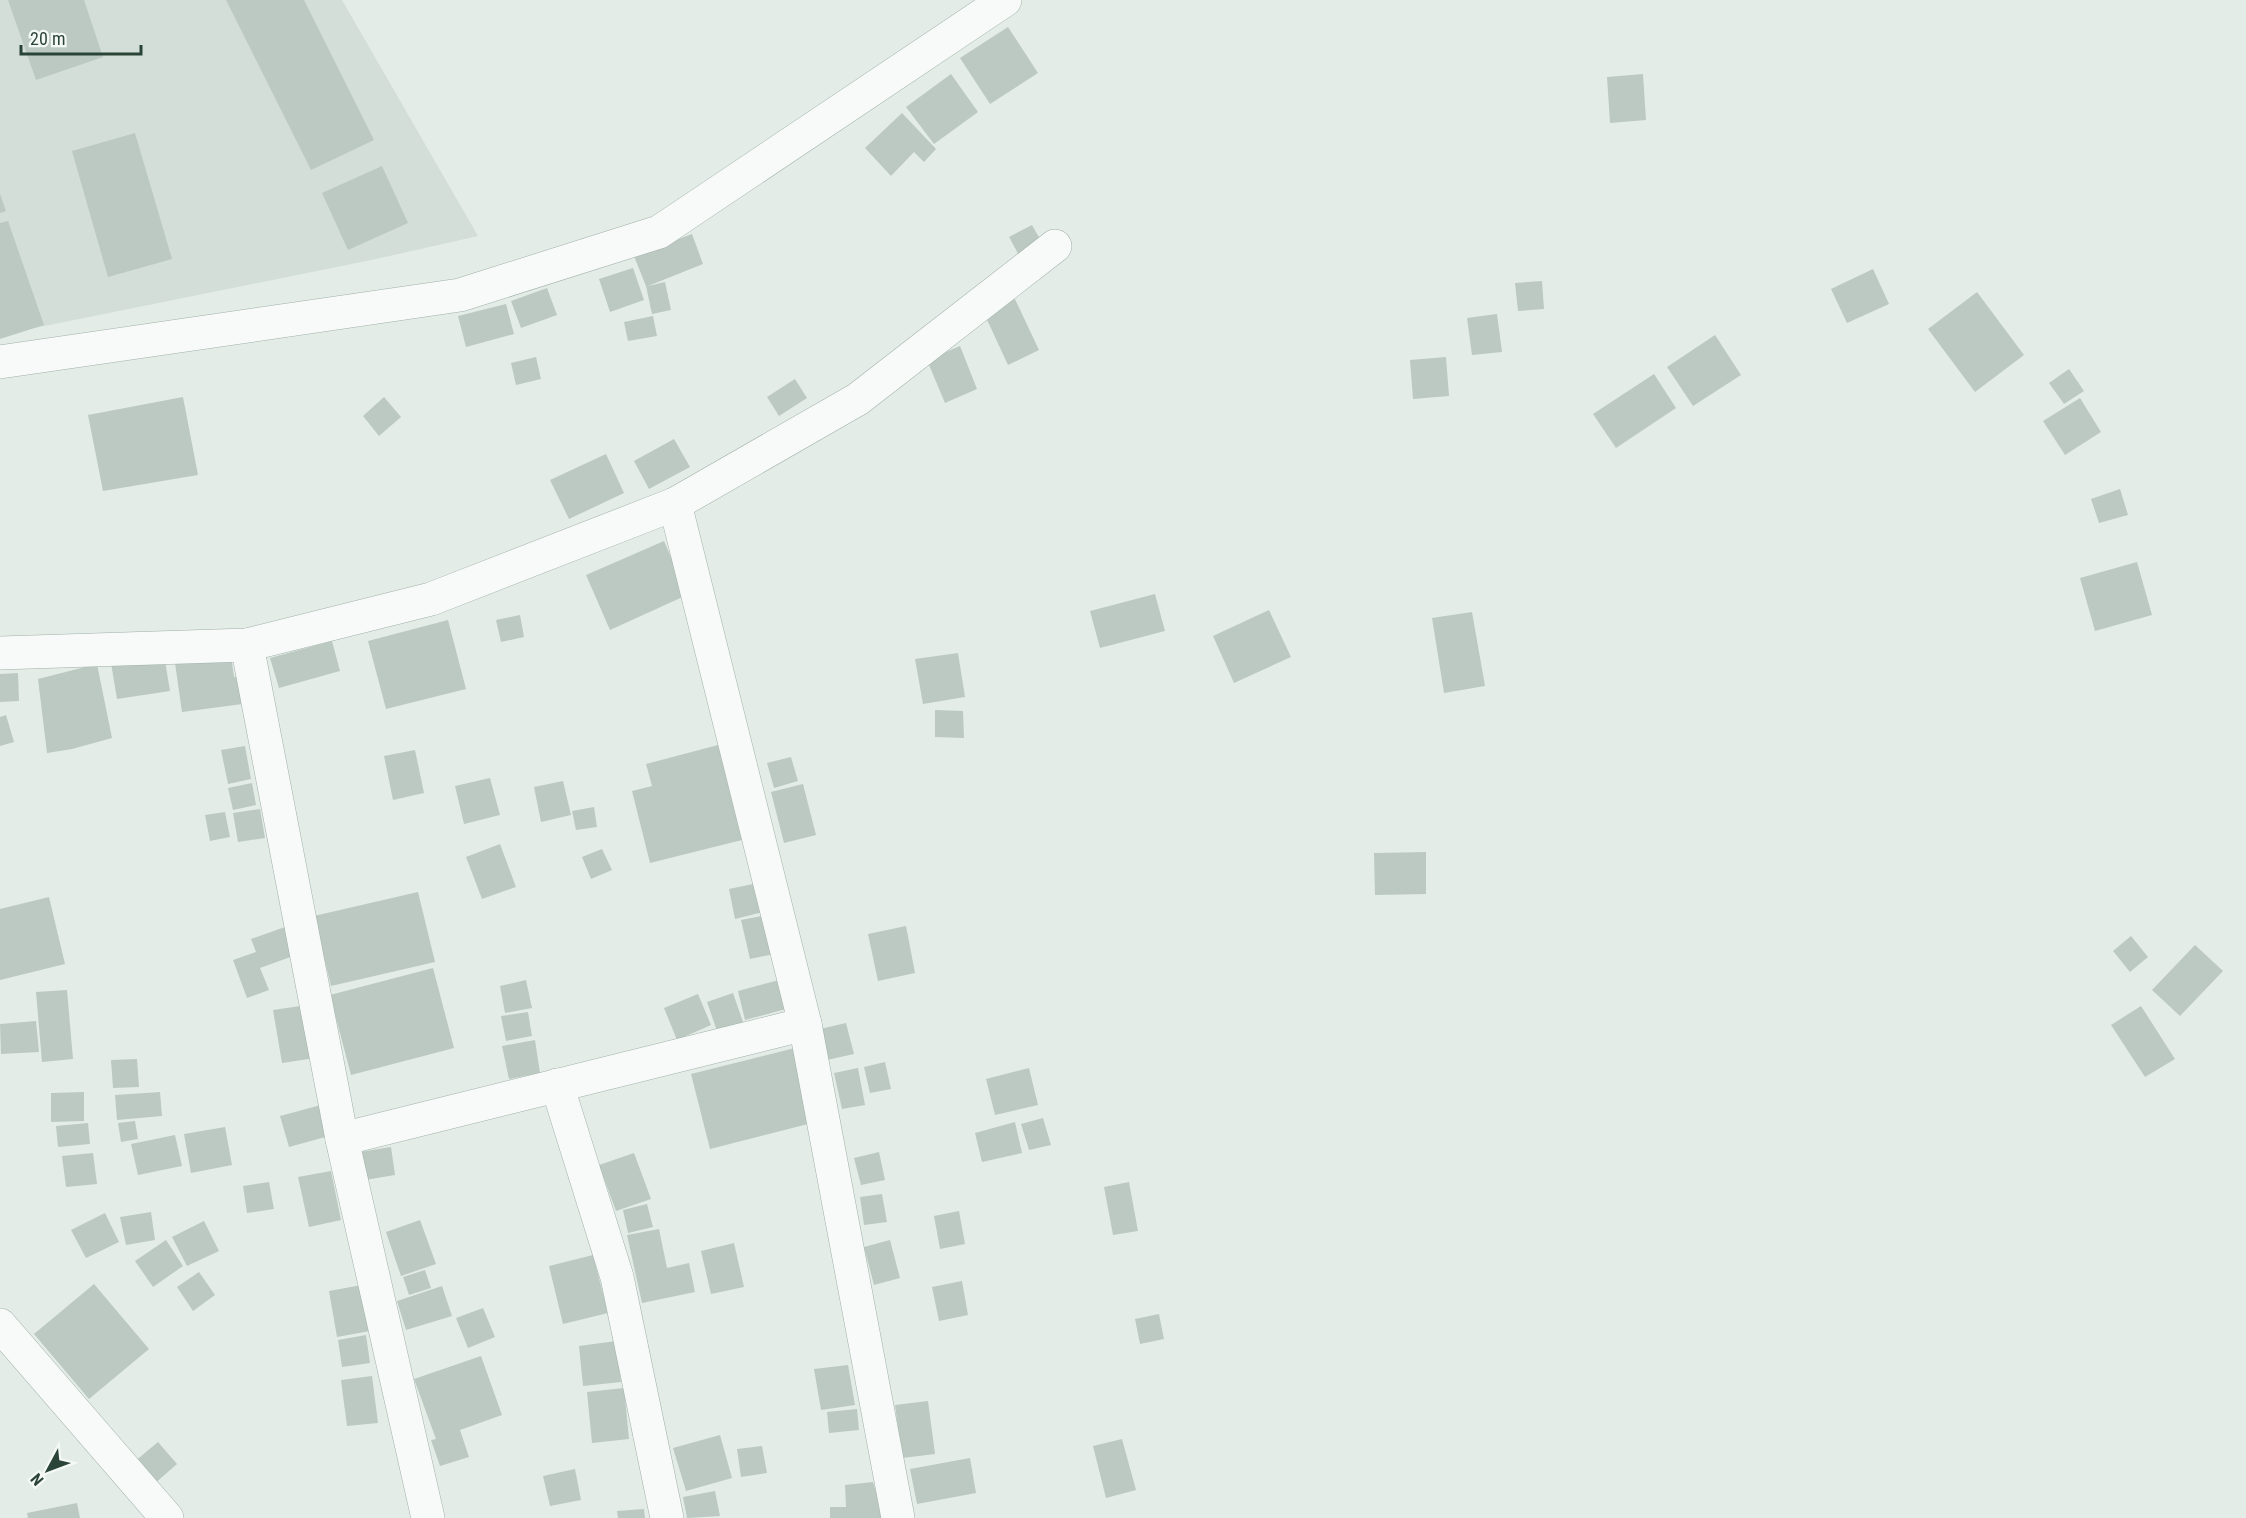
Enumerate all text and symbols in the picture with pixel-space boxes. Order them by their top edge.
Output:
scale bar [21,18,141,56]
text: 20 m [30,28,65,49]
north arrow [18,1440,78,1500]
text: N [27,1470,47,1489]

